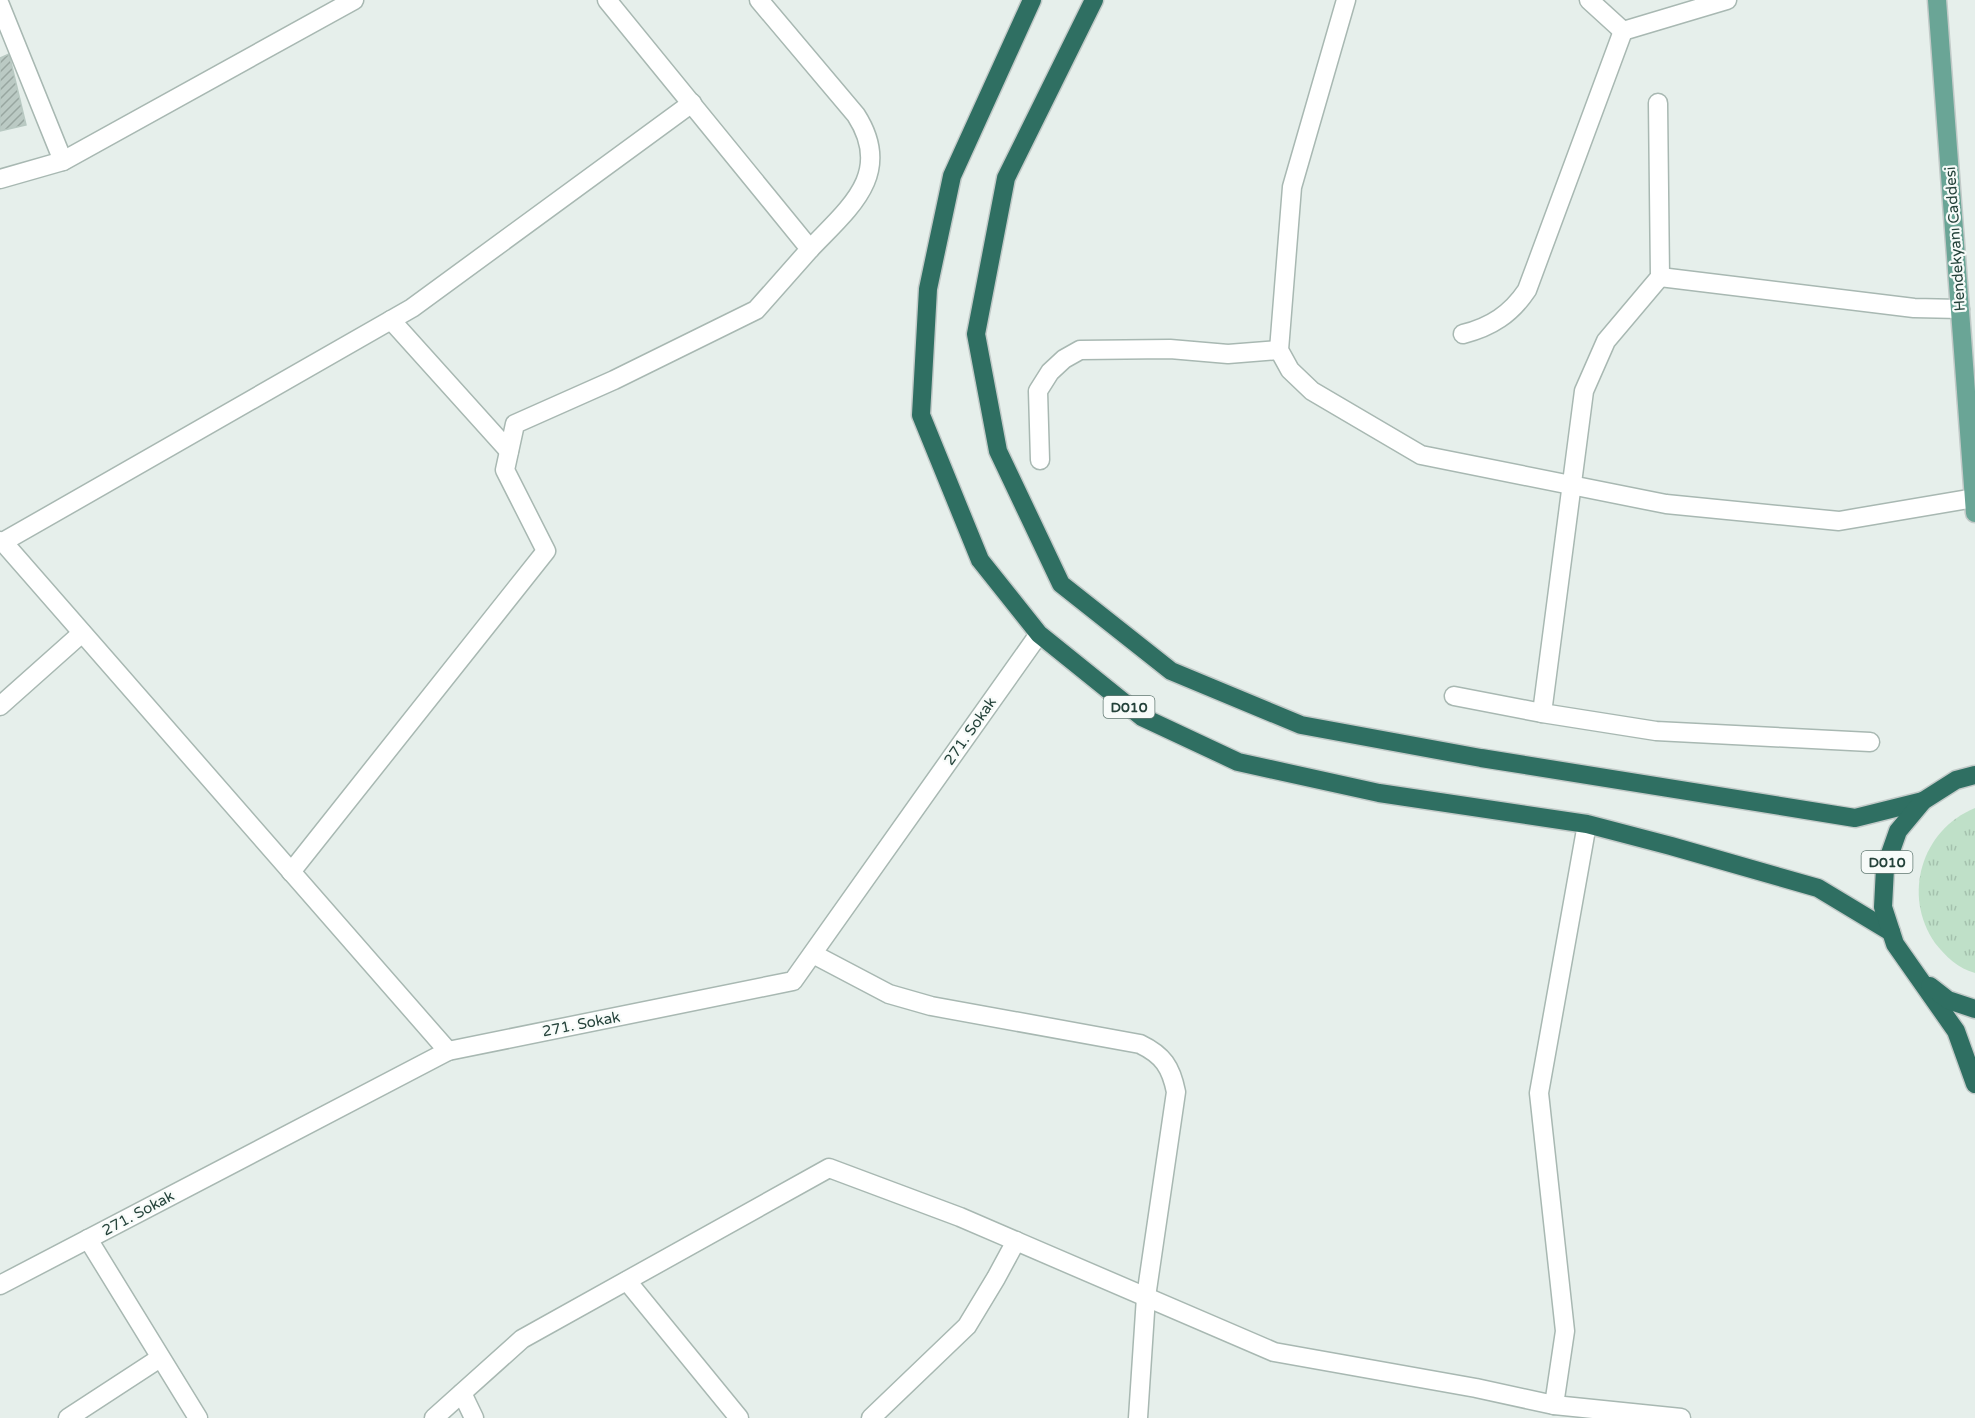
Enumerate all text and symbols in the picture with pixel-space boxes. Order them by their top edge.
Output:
street label: Hendekyanı Caddesi [1941,166,1969,312]
street label: 271. Sokak [940,693,1000,769]
road number: D010 [1104,696,1154,718]
road number: D010 [1862,851,1912,873]
street label: 271. Sokak [540,1008,622,1040]
street label: 271. Sokak [99,1186,177,1240]

